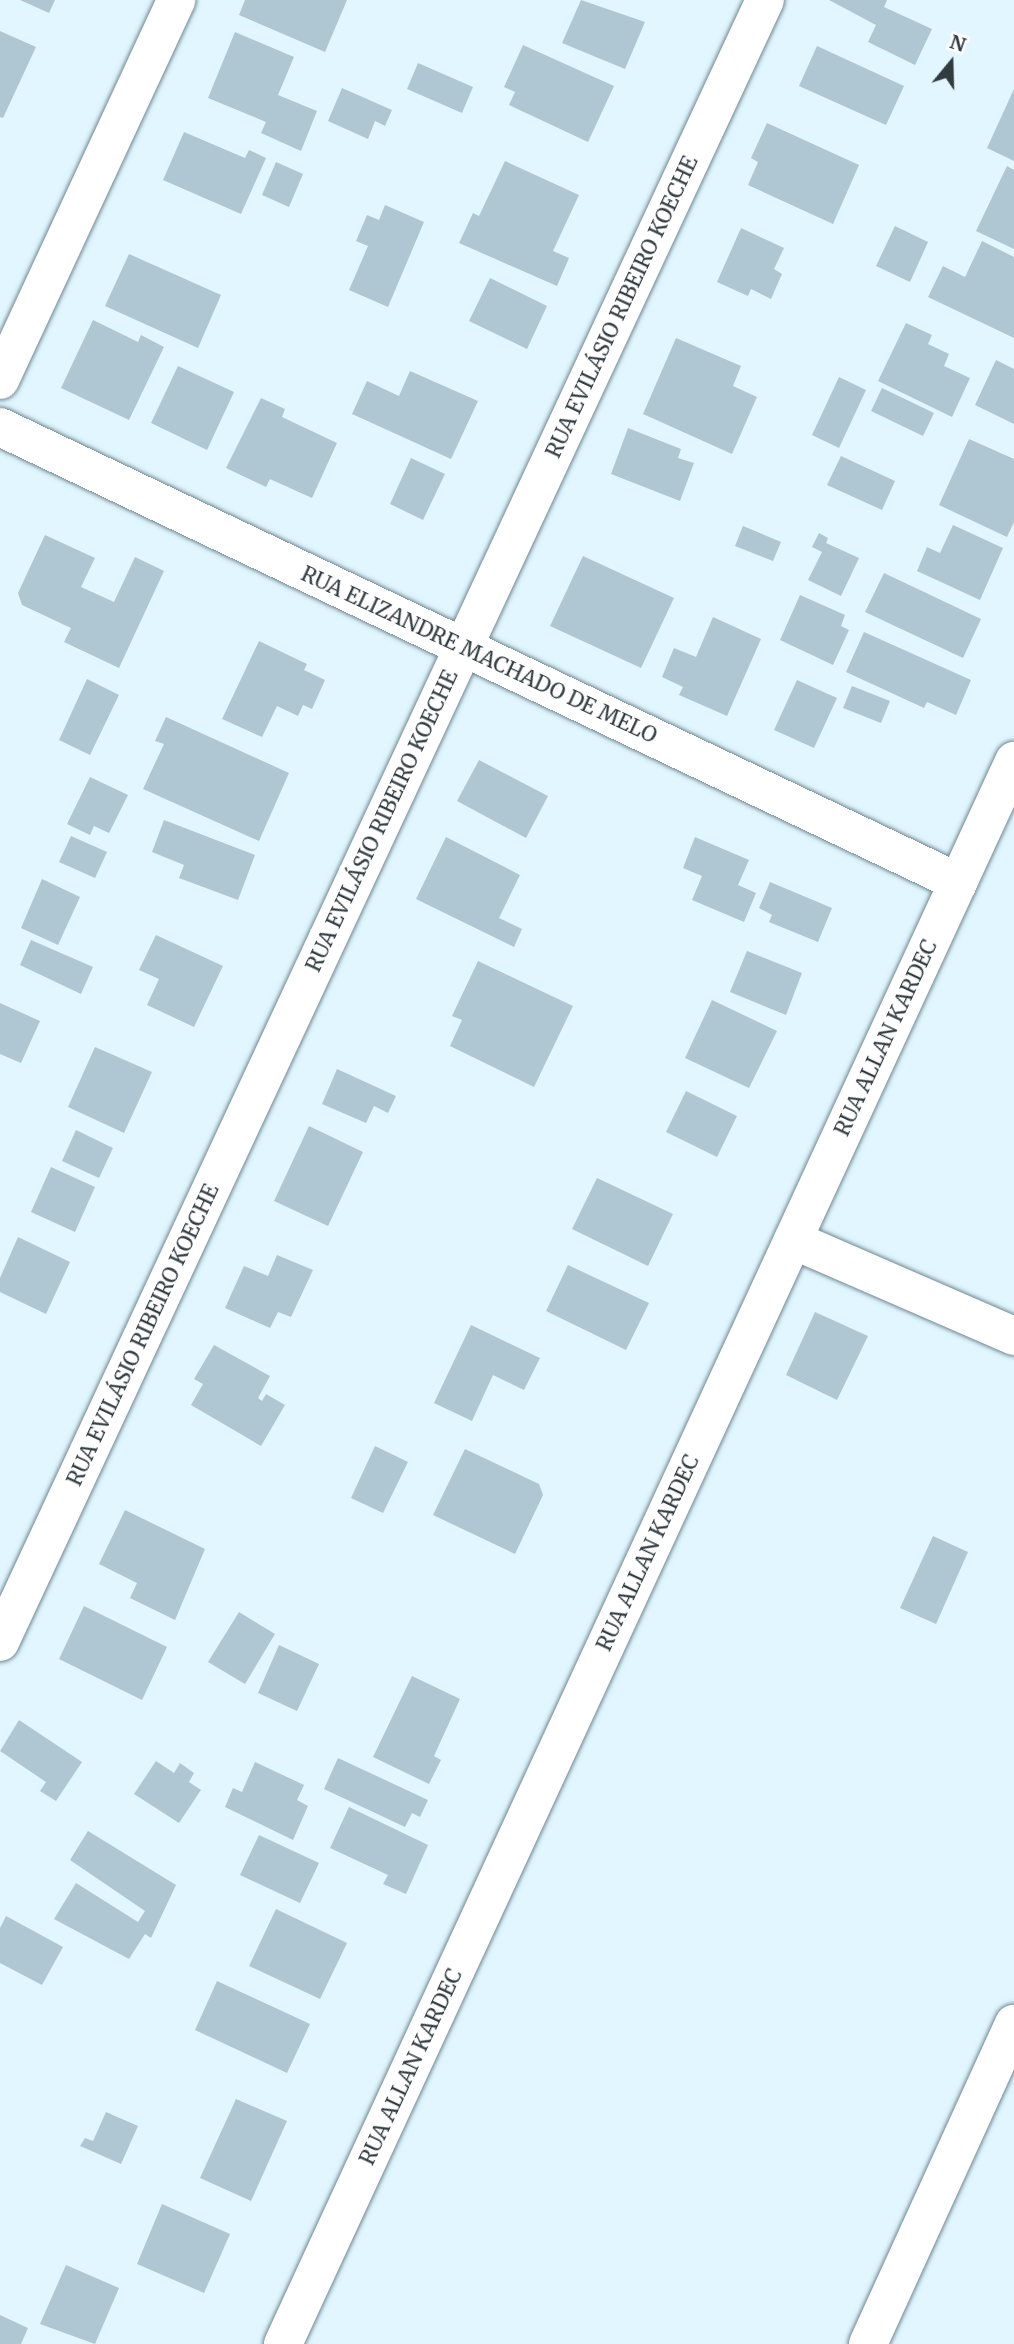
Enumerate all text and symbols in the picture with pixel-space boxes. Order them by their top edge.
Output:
north arrow [916,28,986,98]
text: N [947,29,969,57]
street label: RUA EVILÁSIO RIBEIRO KOECHE [541,152,703,462]
street label: RUA ELIZANDRE MACHADO DE MELO [297,561,661,749]
street label: RUA EVILÁSIO RIBEIRO KOECHE [301,666,463,976]
street label: RUA ALLAN KARDEC [829,936,943,1140]
street label: RUA EVILÁSIO RIBEIRO KOECHE [62,1180,224,1490]
street label: RUA ALLAN KARDEC [591,1451,705,1655]
street label: RUA ALLAN KARDEC [354,1965,468,2169]

